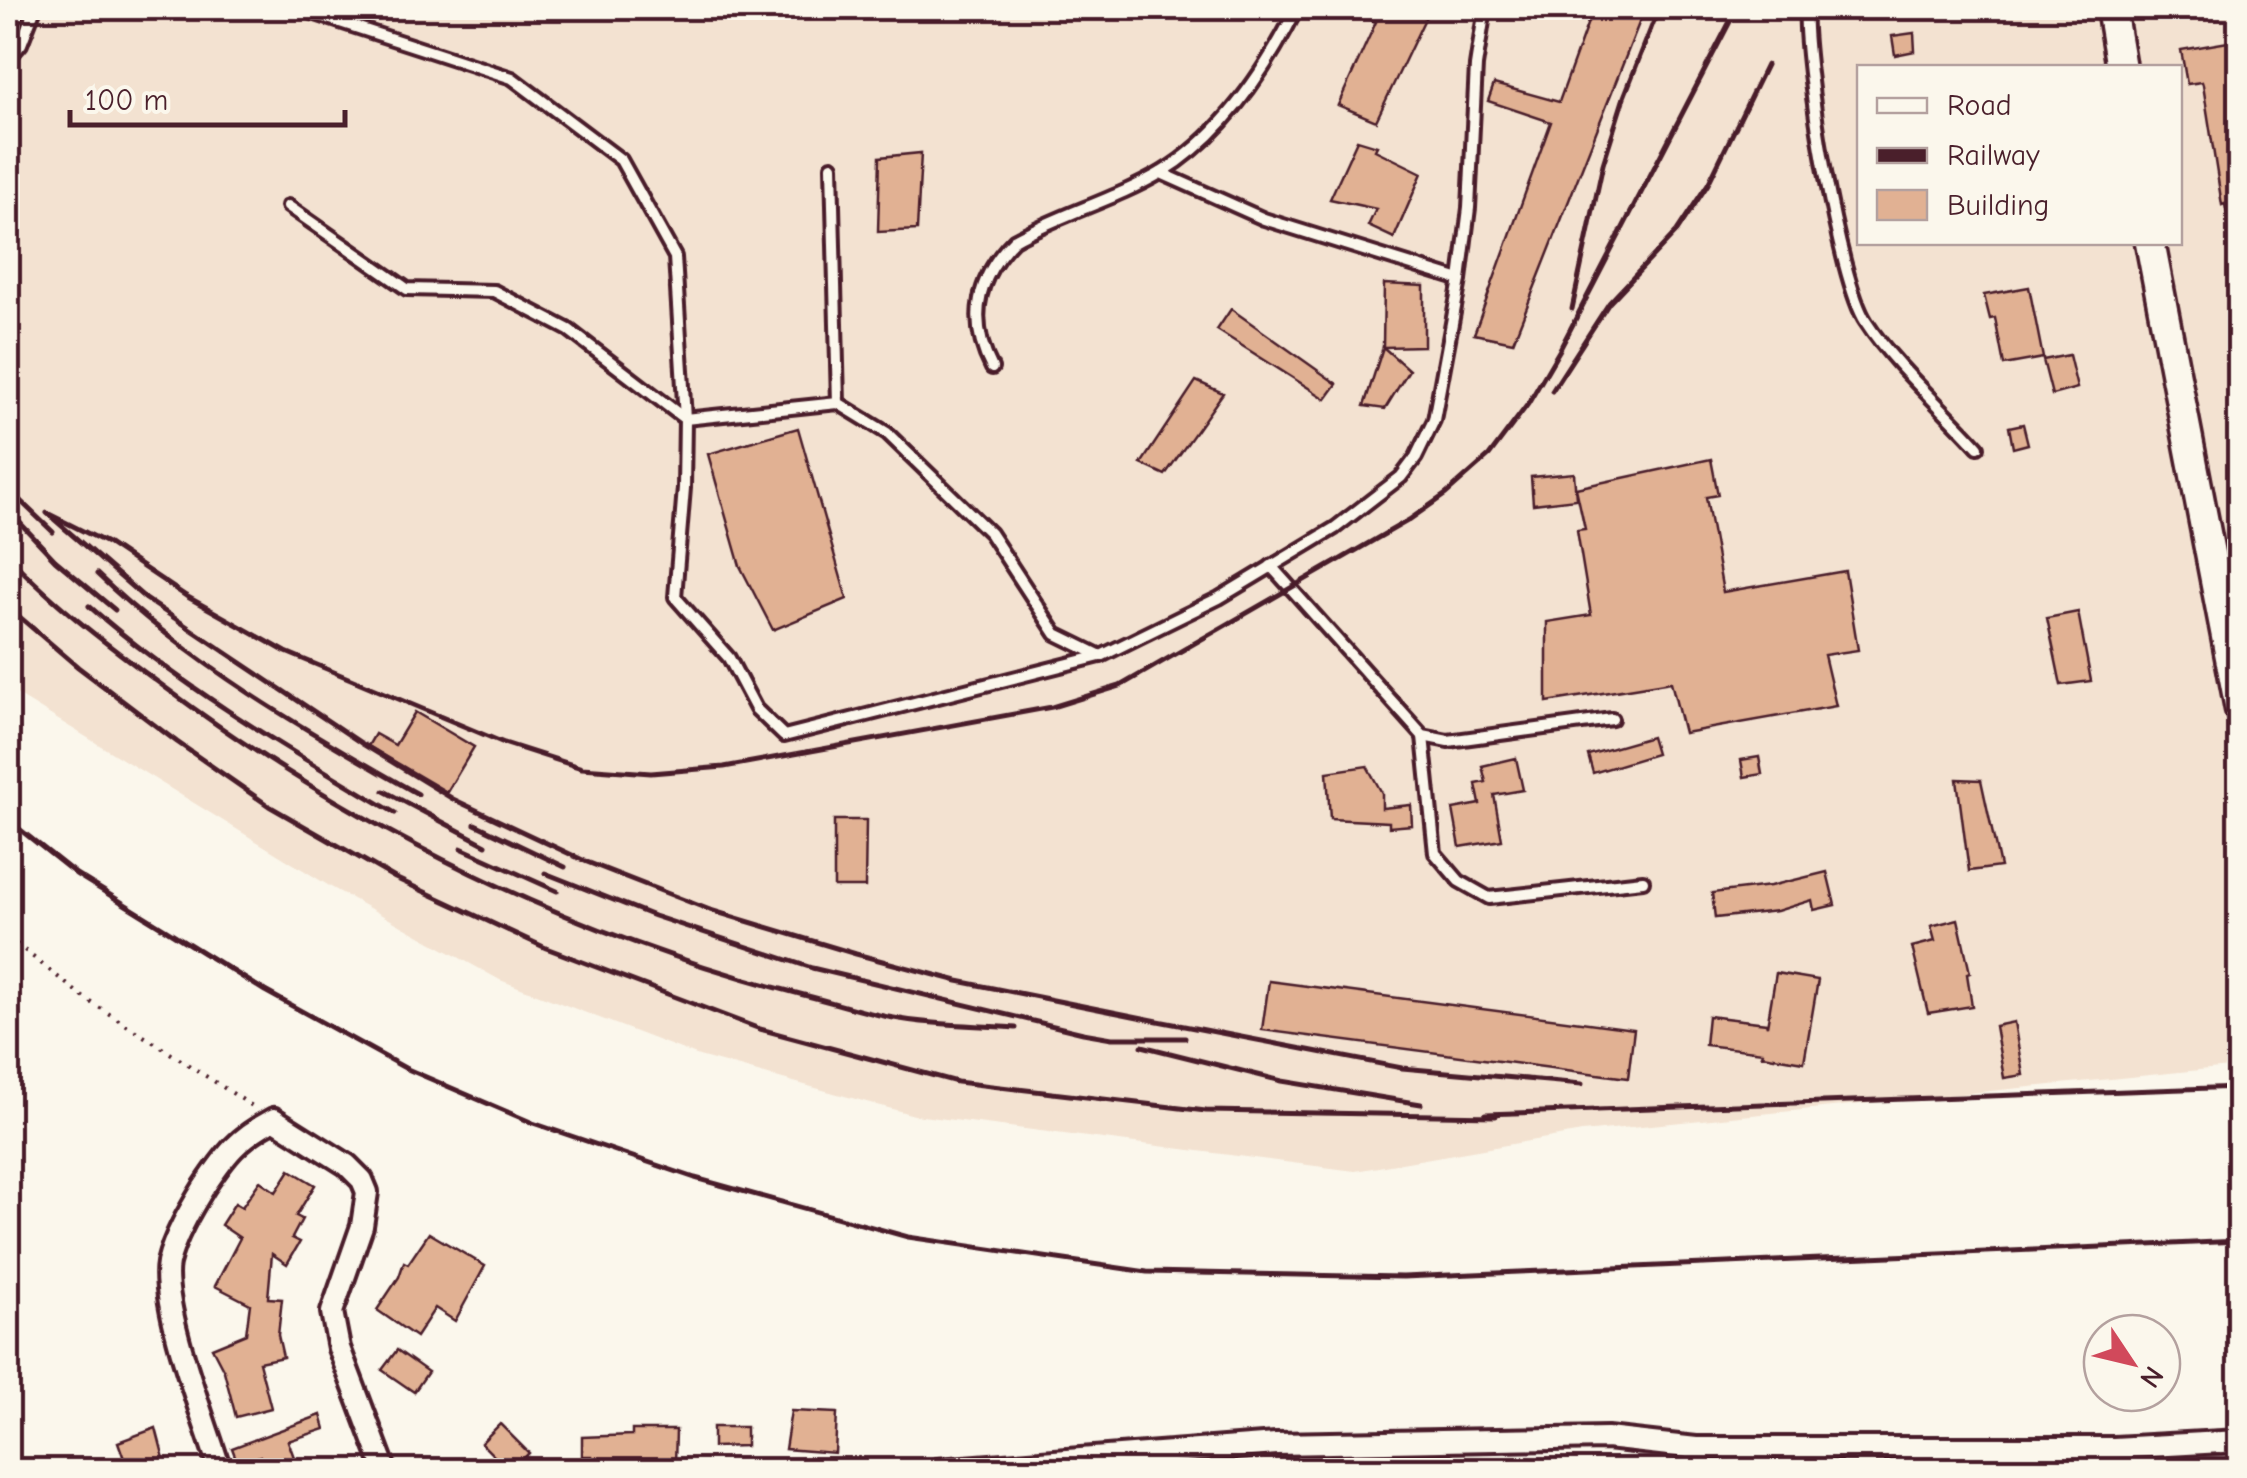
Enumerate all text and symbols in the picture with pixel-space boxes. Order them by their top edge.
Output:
scale bar [70,65,345,127]
legend [1857,65,2182,245]
text: 100 m [85,83,168,118]
text: Road [1947,88,2012,123]
text: Railway [1947,138,2040,173]
text: Building [1947,188,2050,223]
north arrow [2082,1313,2182,1413]
text: N [2133,1360,2170,1393]

